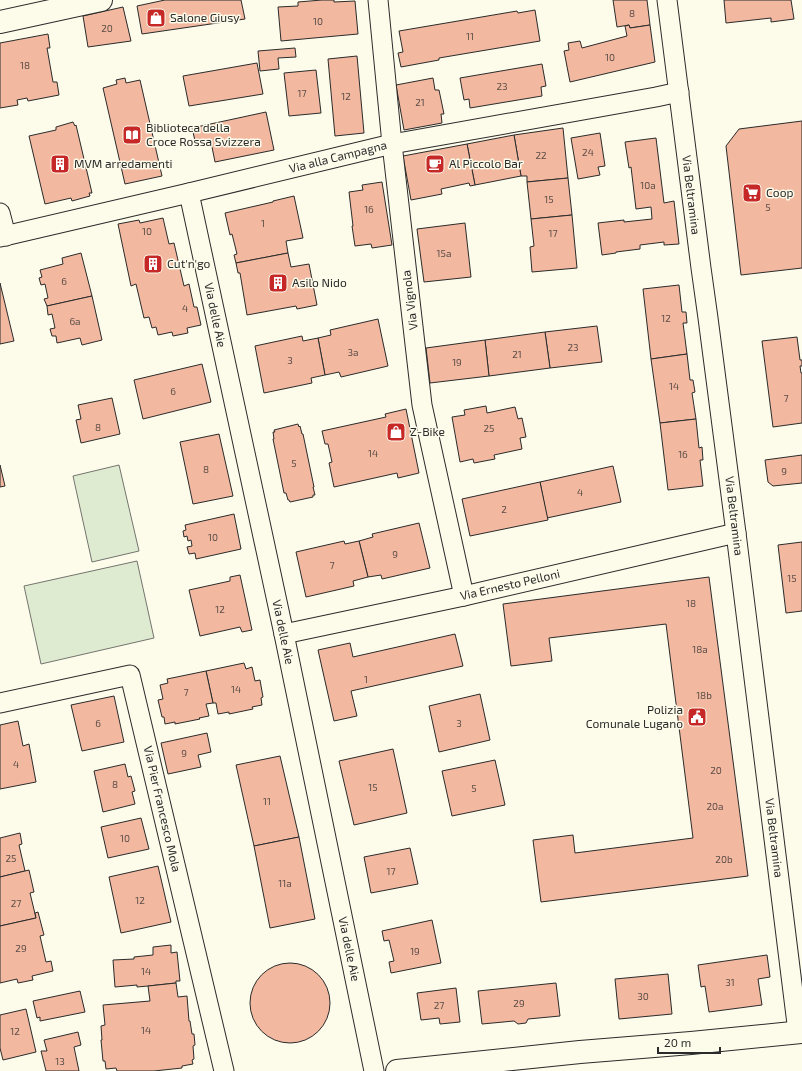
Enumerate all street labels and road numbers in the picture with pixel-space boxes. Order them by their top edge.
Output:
street label: Via alla Campagna [287,137,388,175]
street label: Via Beltramina [680,154,704,235]
street label: Via Vignola [398,269,420,331]
street label: Via delle Aie [202,281,230,348]
street label: Via Beltramina [723,475,747,556]
street label: Via Ernesto Pelloni [458,566,561,602]
street label: Via delle Aie [270,598,298,665]
street label: Via Pier Francesco Mola [142,744,184,873]
street label: Via Beltramina [763,797,787,878]
street label: Via delle Aie [336,915,364,982]

